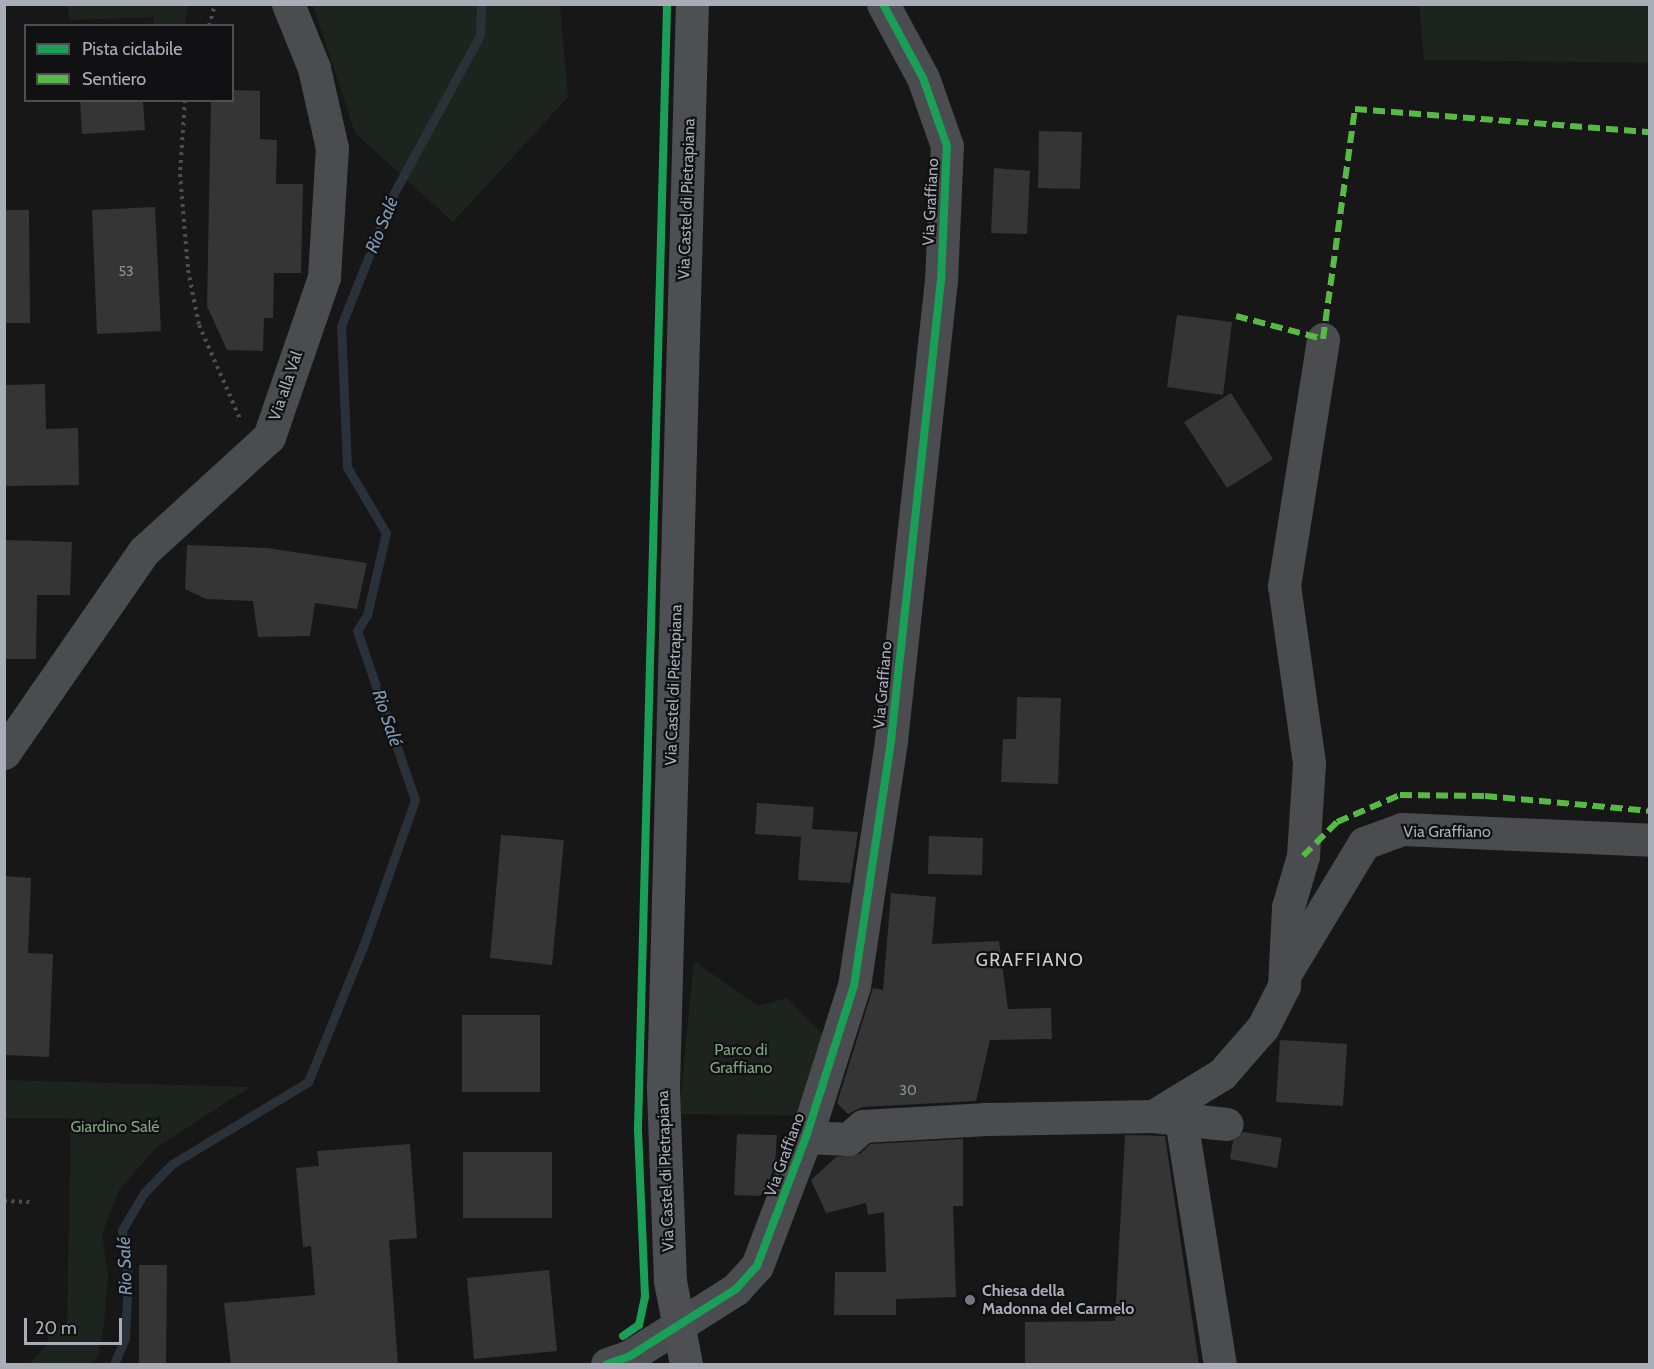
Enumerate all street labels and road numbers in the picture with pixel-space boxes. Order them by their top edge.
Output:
street label: Via Castel di Pietrapiana [675,118,699,280]
street label: Via Graffiano [919,158,943,246]
street label: Via alla Val [265,349,307,423]
street label: Via Castel di Pietrapiana [662,604,686,766]
street label: Via Graffiano [870,640,896,730]
street label: Via Graffiano [1403,822,1491,842]
street label: Via Castel di Pietrapiana [654,1090,678,1252]
street label: Via Graffiano [761,1110,809,1200]

